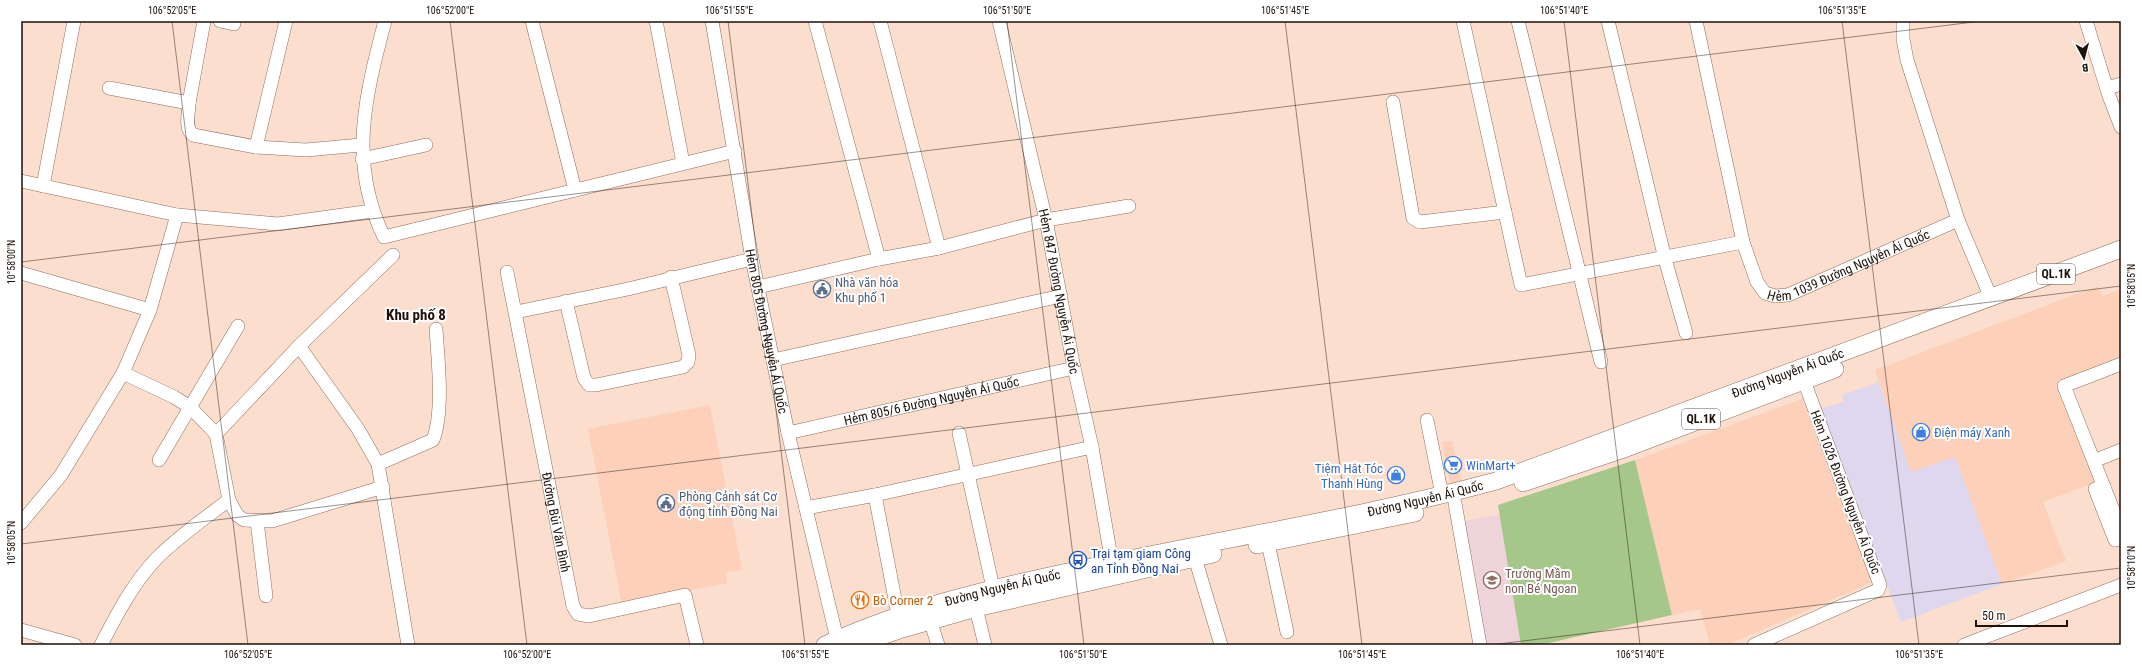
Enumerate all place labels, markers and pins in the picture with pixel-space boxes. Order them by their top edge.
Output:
place label: Nhà văn hóa Khu phố 1 [835,275,899,305]
public building icon: Nhà văn hóa Khu phố 1 [812,279,832,299]
shop icon: Điện máy Xanh [1911,422,1931,442]
place label: Điện máy Xanh [1934,425,2010,440]
supermarket icon: WinMart+ [1443,455,1463,475]
place label: WinMart+ [1466,458,1516,473]
place label: Tiệm Hắt Tóc Thanh Hùng [1315,461,1383,491]
shop icon: Tiệm Hắt Tóc Thanh Hùng [1386,465,1406,485]
place label: Phòng Cảnh sát Cơ động tỉnh Đồng Nai [679,489,778,519]
public building icon: Phòng Cảnh sát Cơ động tỉnh Đồng Nai [656,493,676,513]
place label: Trại tạm giam Công an Tỉnh Đồng Nai [1091,546,1191,576]
bus stop icon: Trại tạm giam Công an Tỉnh Đồng Nai [1068,550,1088,570]
place label: Trường Mầm non Bé Ngoan [1505,566,1577,596]
school or university icon: Trường Mầm non Bé Ngoan [1482,570,1502,590]
restaurant icon: Bò Corner 2 [850,590,870,610]
place label: Bò Corner 2 [873,593,933,608]

